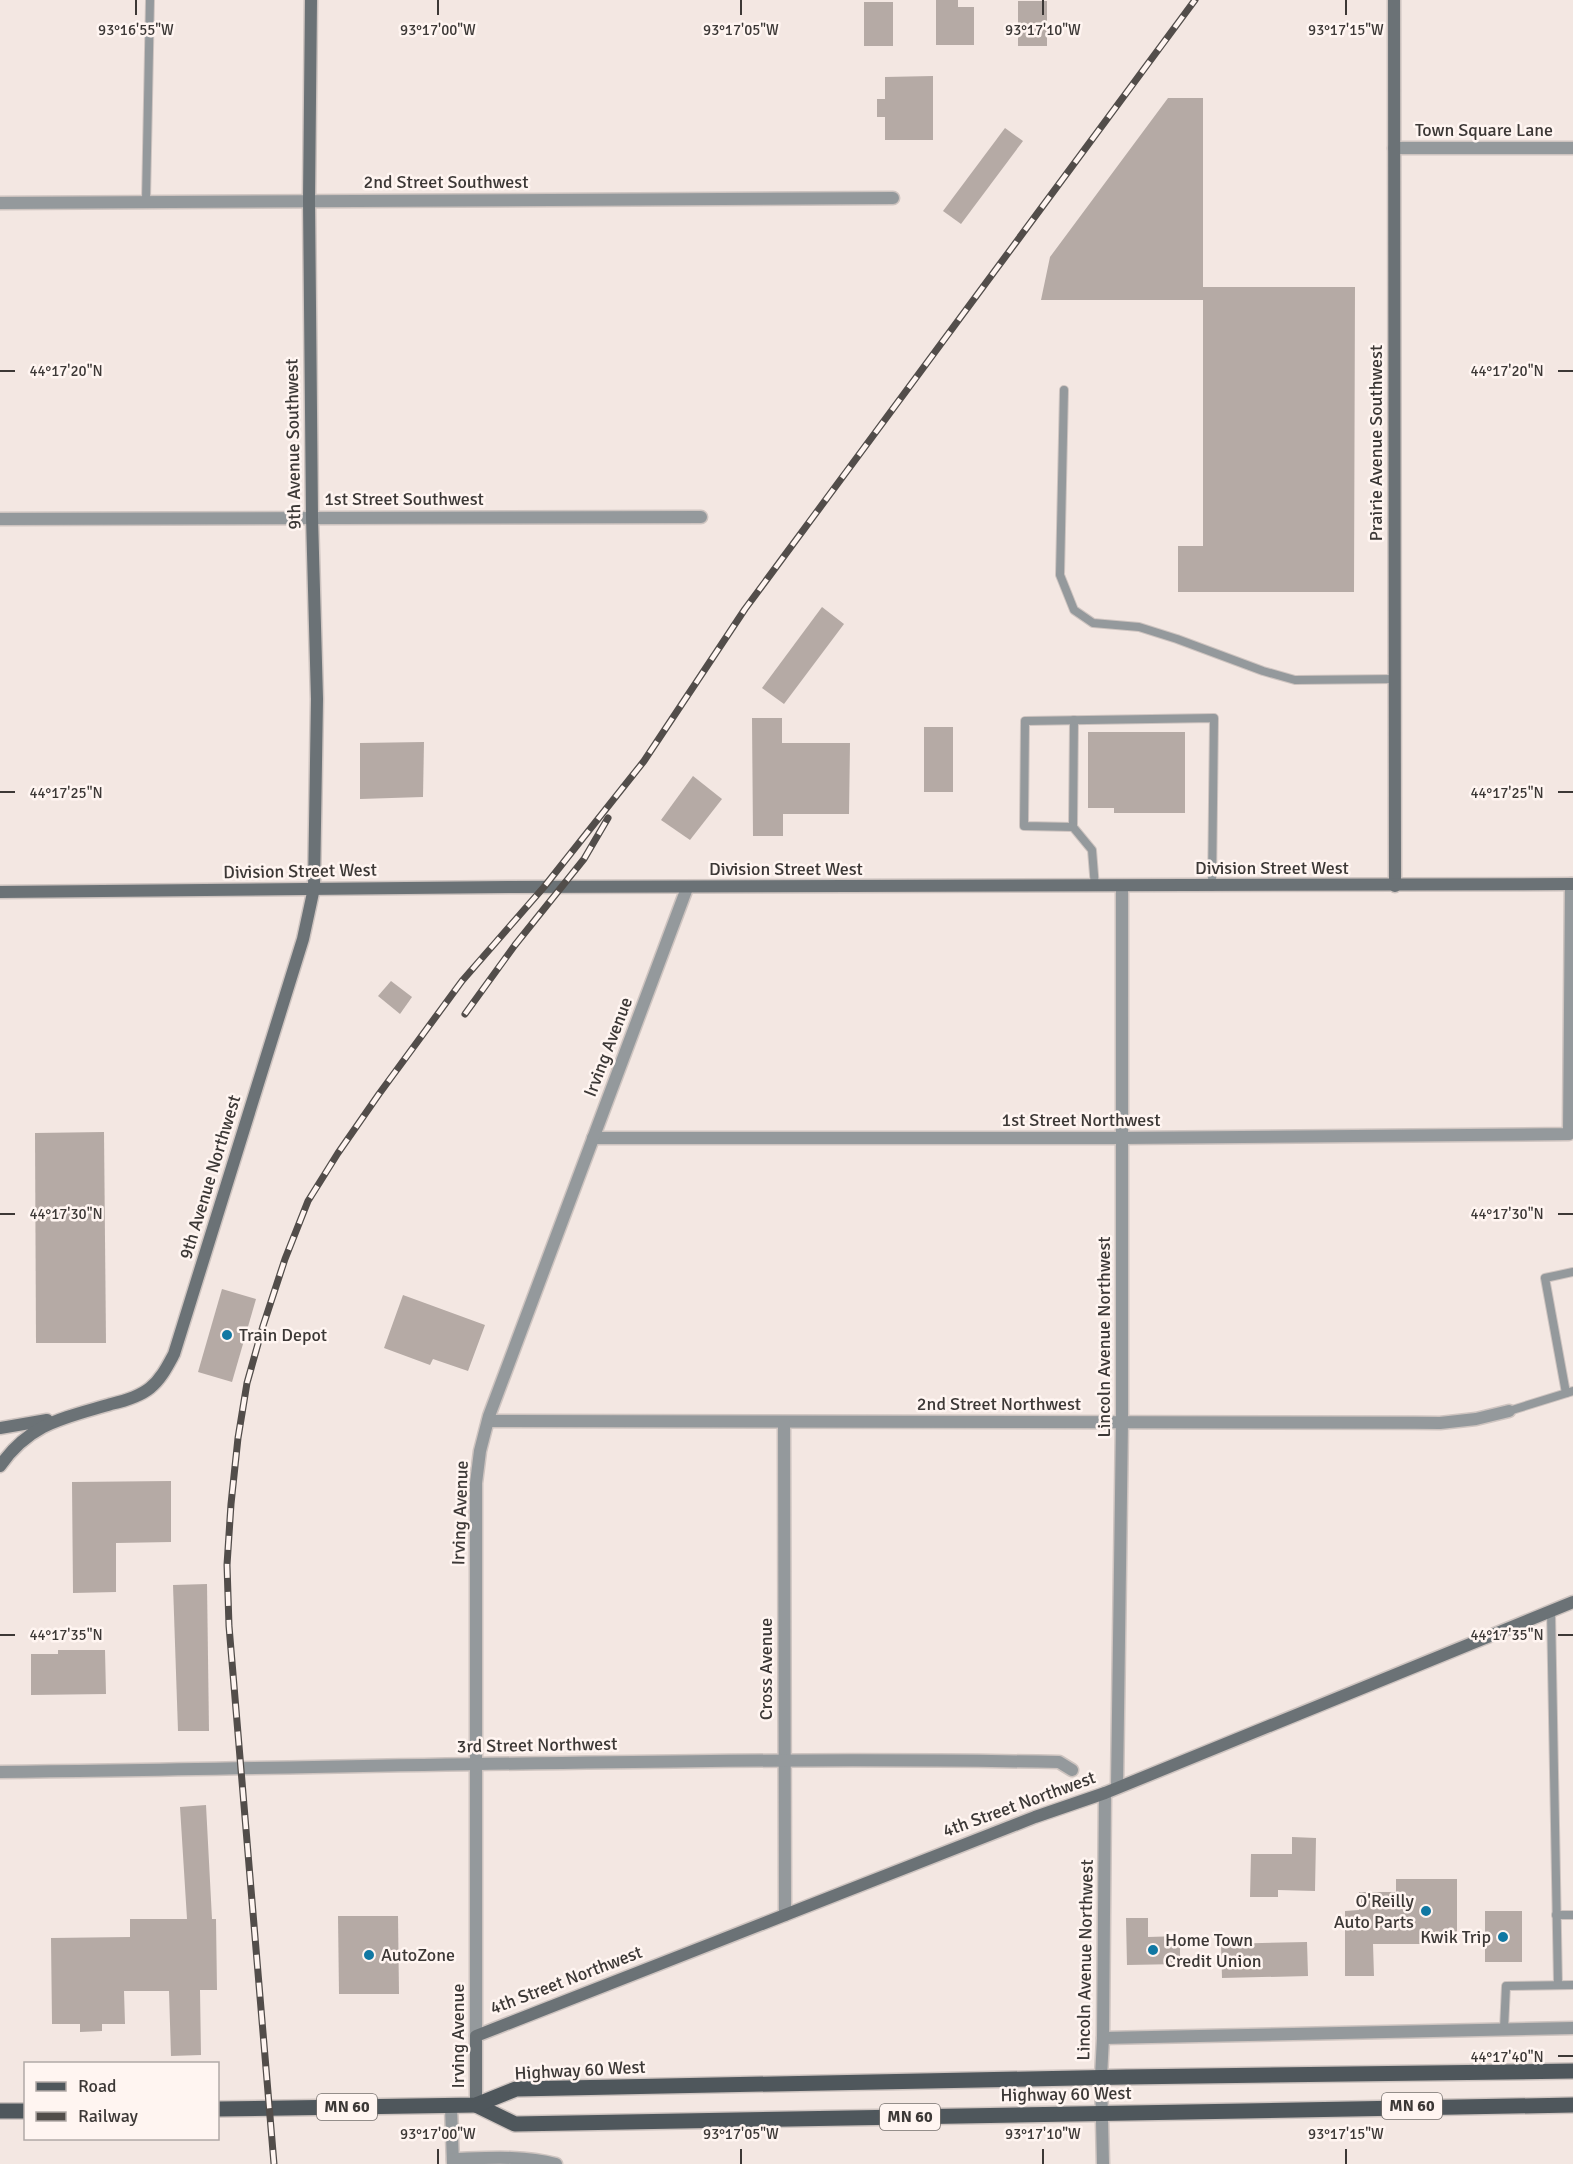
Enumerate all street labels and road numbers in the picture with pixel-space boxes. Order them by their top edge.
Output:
street label: Town Square Lane [1415,119,1553,141]
street label: 2nd Street Southwest [364,171,528,193]
street label: Prairie Avenue Southwest [1365,345,1387,541]
street label: 9th Avenue Southwest [281,358,305,530]
street label: 1st Street Southwest [324,488,484,510]
street label: Division Street West [1195,857,1349,879]
street label: Division Street West [709,858,863,880]
street label: Division Street West [223,859,377,883]
street label: Irving Avenue [579,994,637,1100]
street label: 9th Avenue Northwest [175,1092,245,1262]
street label: 1st Street Northwest [1001,1109,1161,1131]
street label: Lincoln Avenue Northwest [1093,1236,1115,1438]
street label: 2nd Street Northwest [917,1393,1081,1415]
street label: Irving Avenue [447,1460,473,1566]
street label: Cross Avenue [755,1618,777,1720]
street label: 3rd Street Northwest [456,1733,618,1757]
street label: 4th Street Northwest [940,1766,1098,1842]
street label: Lincoln Avenue Northwest [1072,1859,1098,2061]
street label: 4th Street Northwest [487,1941,645,2019]
street label: Irving Avenue [447,1984,469,2088]
street label: Highway 60 West [514,2056,646,2084]
street label: Highway 60 West [1000,2082,1132,2106]
road number: MN 60 [1382,2093,1442,2119]
road number: MN 60 [317,2094,377,2120]
road number: MN 60 [880,2104,940,2130]

